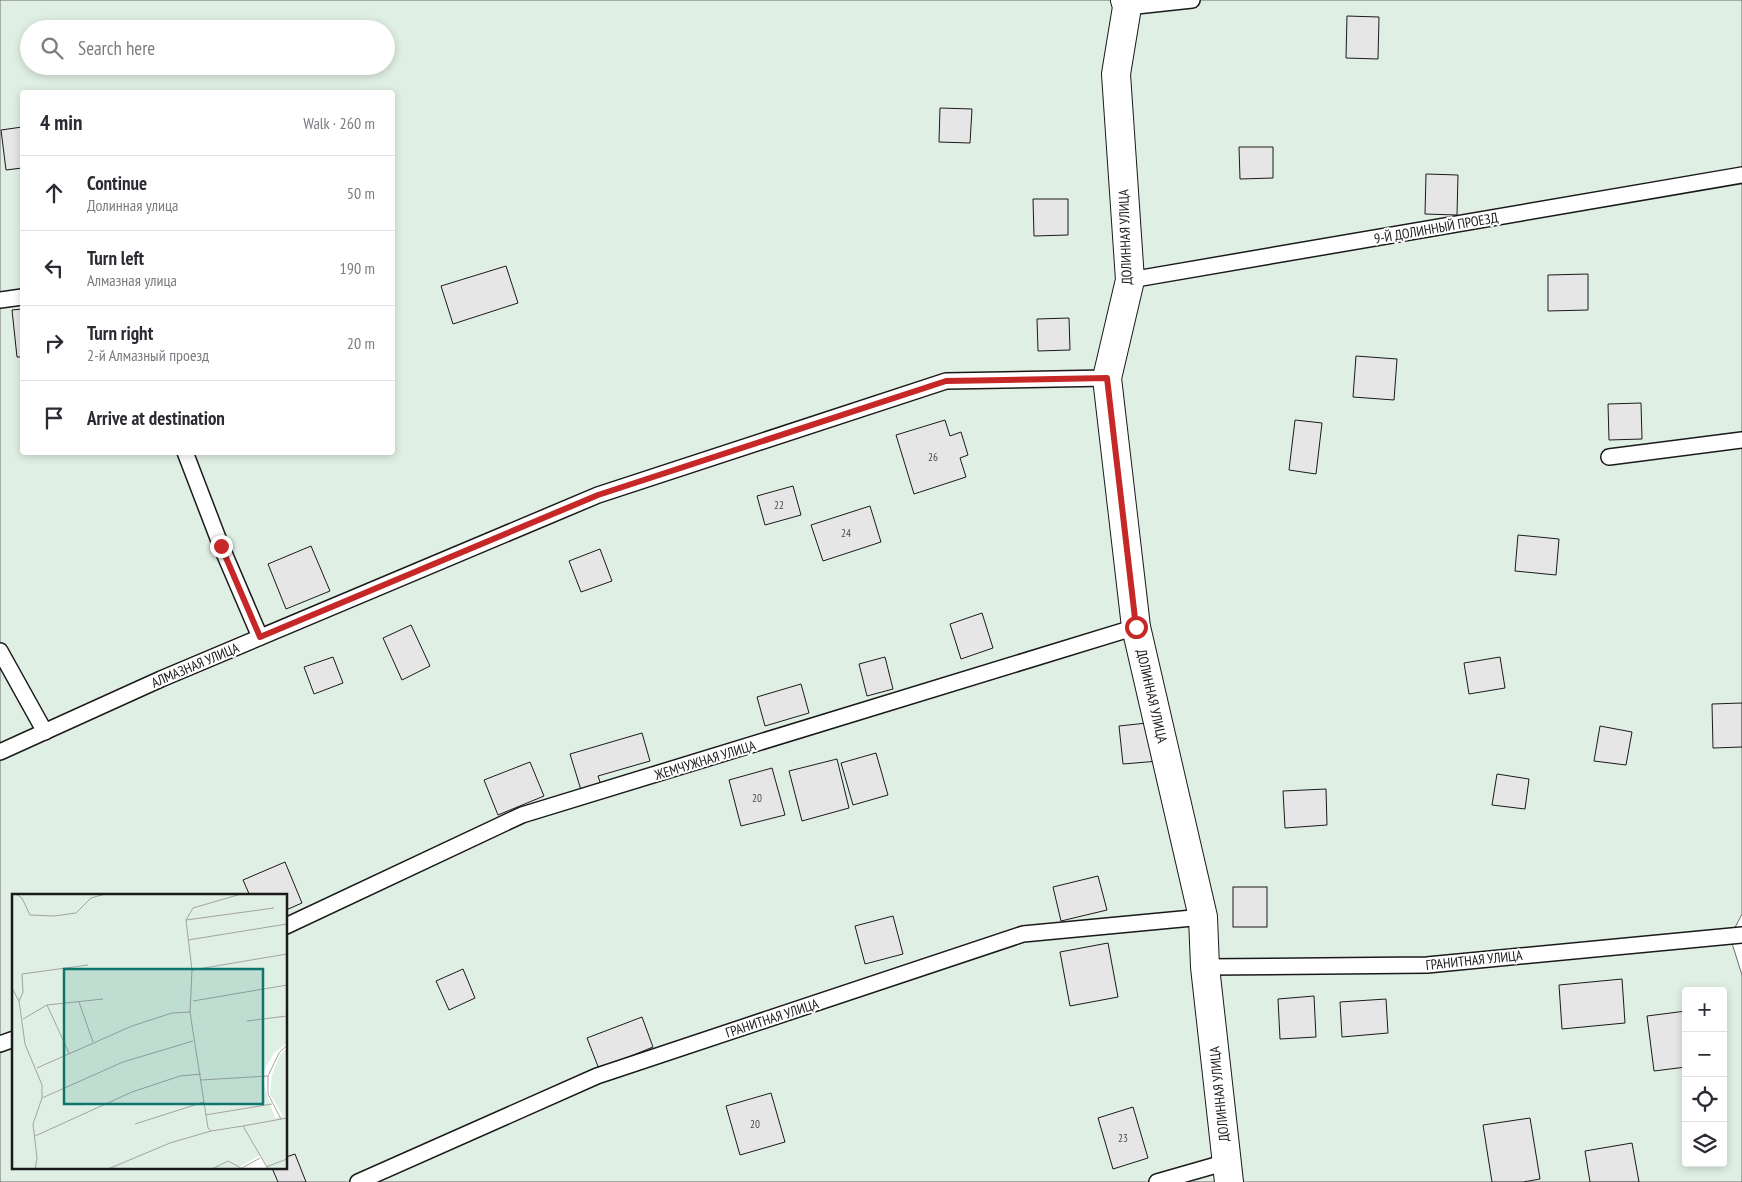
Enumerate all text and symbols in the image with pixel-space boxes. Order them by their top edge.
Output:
search box [20,20,395,75]
icon: search [38,34,66,62]
text: Search here [78,36,155,60]
text: 4 min [40,109,82,136]
text: Walk · 260 m [303,113,375,133]
text: Continue [87,171,147,195]
icon: ahead [40,179,68,207]
text: 50 m [347,183,375,203]
street label: ДОЛИННАЯ УЛИЦА [1114,189,1136,285]
text: Долинная улица [87,195,178,215]
street label: 9-Й ДОЛИННЫЙ ПРОЕЗД [1373,208,1500,248]
text: Turn left [87,246,144,270]
icon: left [40,254,68,282]
text: 190 m [340,258,375,278]
text: Алмазная улица [87,270,177,290]
text: Turn right [87,321,153,345]
icon: right [40,329,68,357]
text: 20 m [347,333,375,353]
text: 2-й Алмазный проезд [87,345,209,365]
icon: arrive [40,404,68,432]
text: Arrive at destination [87,406,225,430]
house number: 26 [928,450,938,464]
house number: 22 [774,498,784,512]
house number: 24 [841,526,851,540]
route end [210,535,233,558]
route start [1125,616,1148,639]
street label: АЛМАЗНАЯ УЛИЦА [148,638,242,692]
street label: ДОЛИННАЯ УЛИЦА [1132,647,1172,745]
street label: ЖЕМЧУЖНАЯ УЛИЦА [651,736,758,784]
house number: 20 [752,791,762,805]
inset map [12,894,288,1170]
street label: ГРАНИТНАЯ УЛИЦА [1425,946,1524,974]
map controls [1682,987,1727,1167]
button: + [1682,987,1727,1032]
street label: ГРАНИТНАЯ УЛИЦА [723,994,821,1042]
button: − [1682,1032,1727,1077]
street label: ДОЛИННАЯ УЛИЦА [1205,1045,1233,1142]
button: locate [1682,1077,1727,1122]
house number: 20 [750,1117,760,1131]
button: layers [1682,1122,1727,1167]
house number: 23 [1118,1131,1128,1145]

